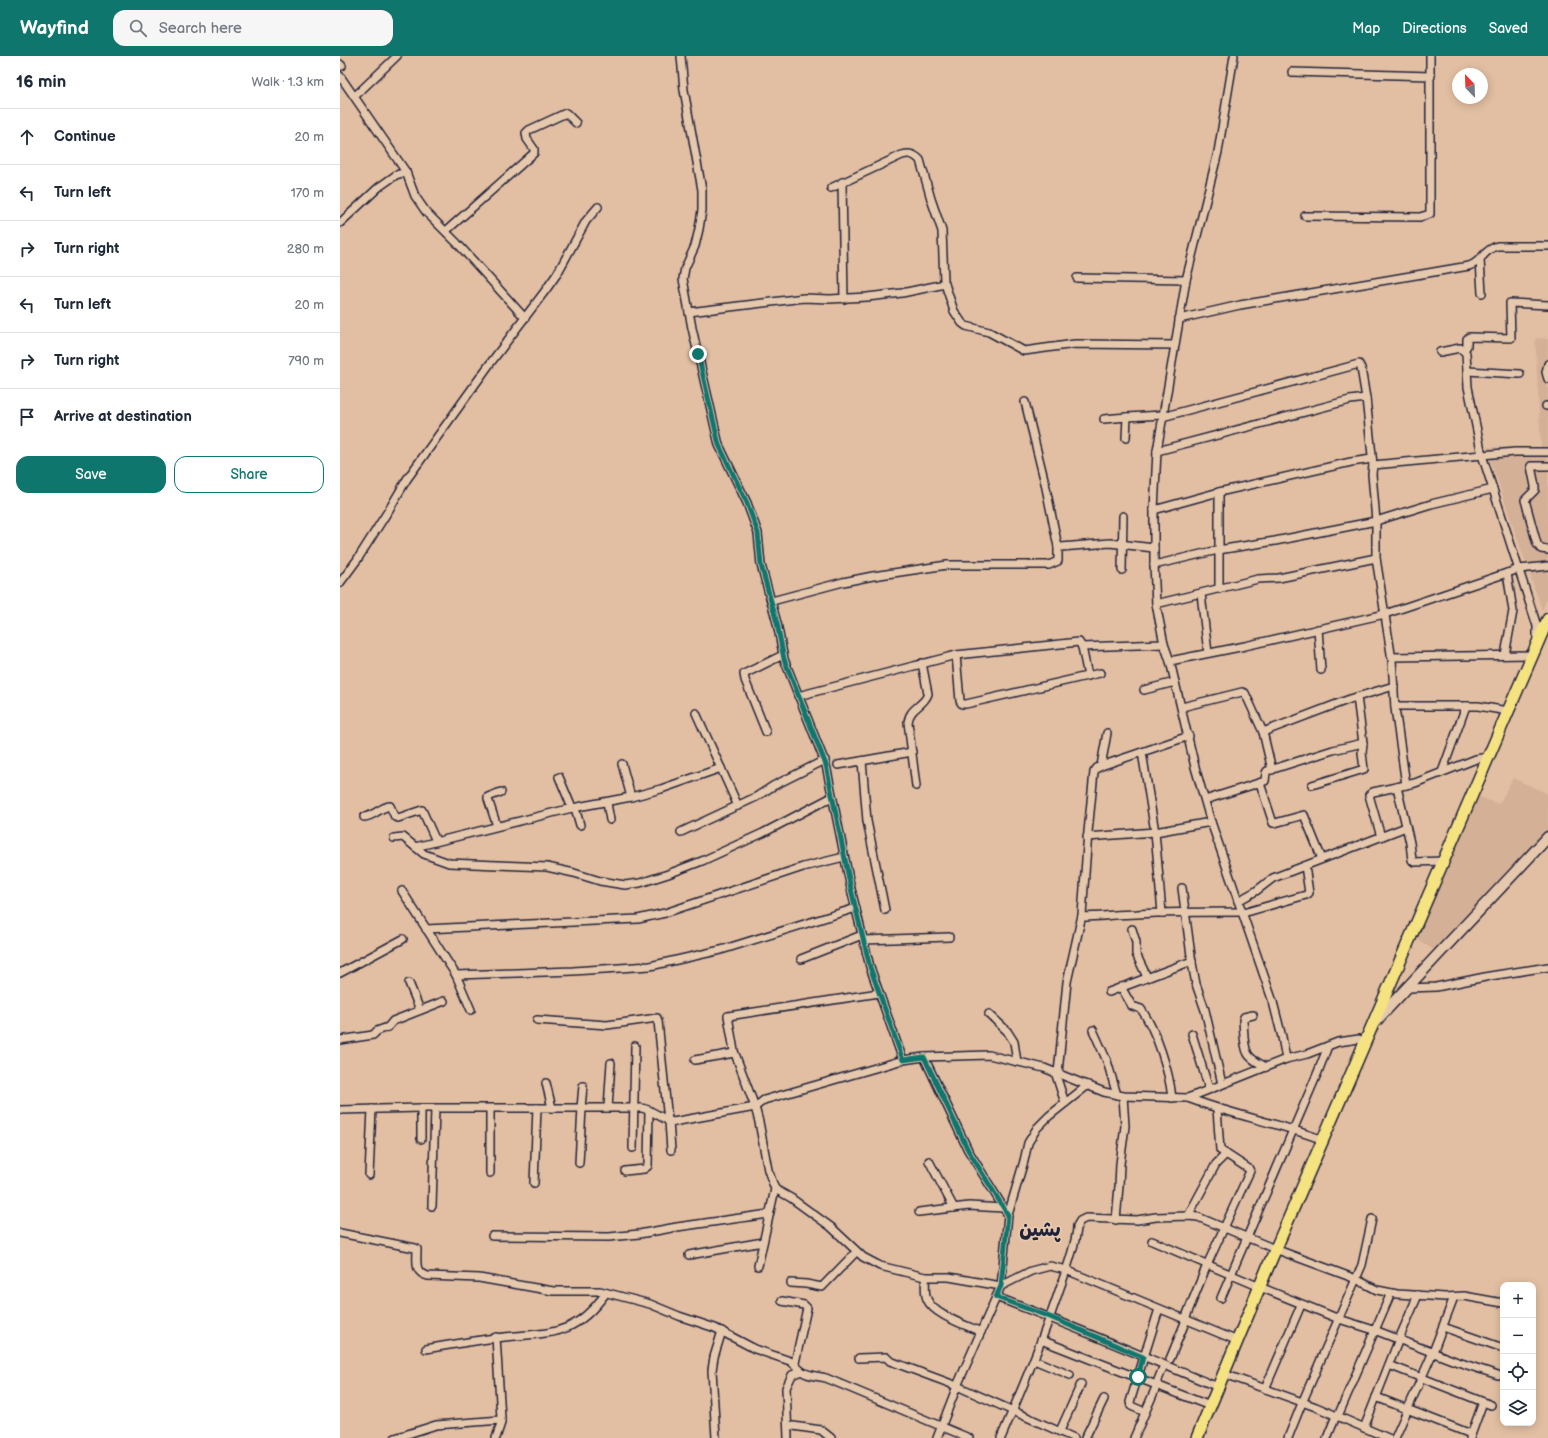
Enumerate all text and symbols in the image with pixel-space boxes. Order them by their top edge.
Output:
search box [113,10,393,46]
text: Wayfind [20,17,89,40]
icon: search [127,17,149,39]
text: Search here [159,19,242,38]
text: Map [1352,20,1380,37]
text: Directions [1402,20,1467,37]
text: Saved [1489,20,1528,37]
north arrow [1452,68,1488,104]
text: 16 min [16,72,66,92]
text: Walk · 1.3 km [252,74,324,90]
icon: ahead [16,126,38,148]
text: Continue [54,127,116,146]
text: 20 m [294,129,324,145]
icon: left [16,182,38,204]
text: Turn left [54,183,111,202]
text: 170 m [291,185,324,201]
icon: right [16,238,38,260]
text: Turn right [54,239,119,258]
text: 280 m [287,241,324,257]
icon: left [16,294,38,316]
text: Turn left [54,295,111,314]
text: 20 m [294,297,324,313]
route end [689,345,707,363]
icon: right [16,350,38,372]
text: Turn right [54,351,119,370]
text: 790 m [288,353,324,369]
icon: arrive [16,406,38,428]
text: Arrive at destination [54,407,192,426]
button: Save [16,456,166,493]
button: Share [174,456,324,493]
district label: پشین [1019,1218,1061,1242]
map controls [1500,1282,1536,1426]
button: + [1500,1282,1536,1318]
button: − [1500,1318,1536,1354]
button: locate [1500,1354,1536,1390]
route start [1129,1368,1147,1386]
button: layers [1500,1390,1536,1426]

